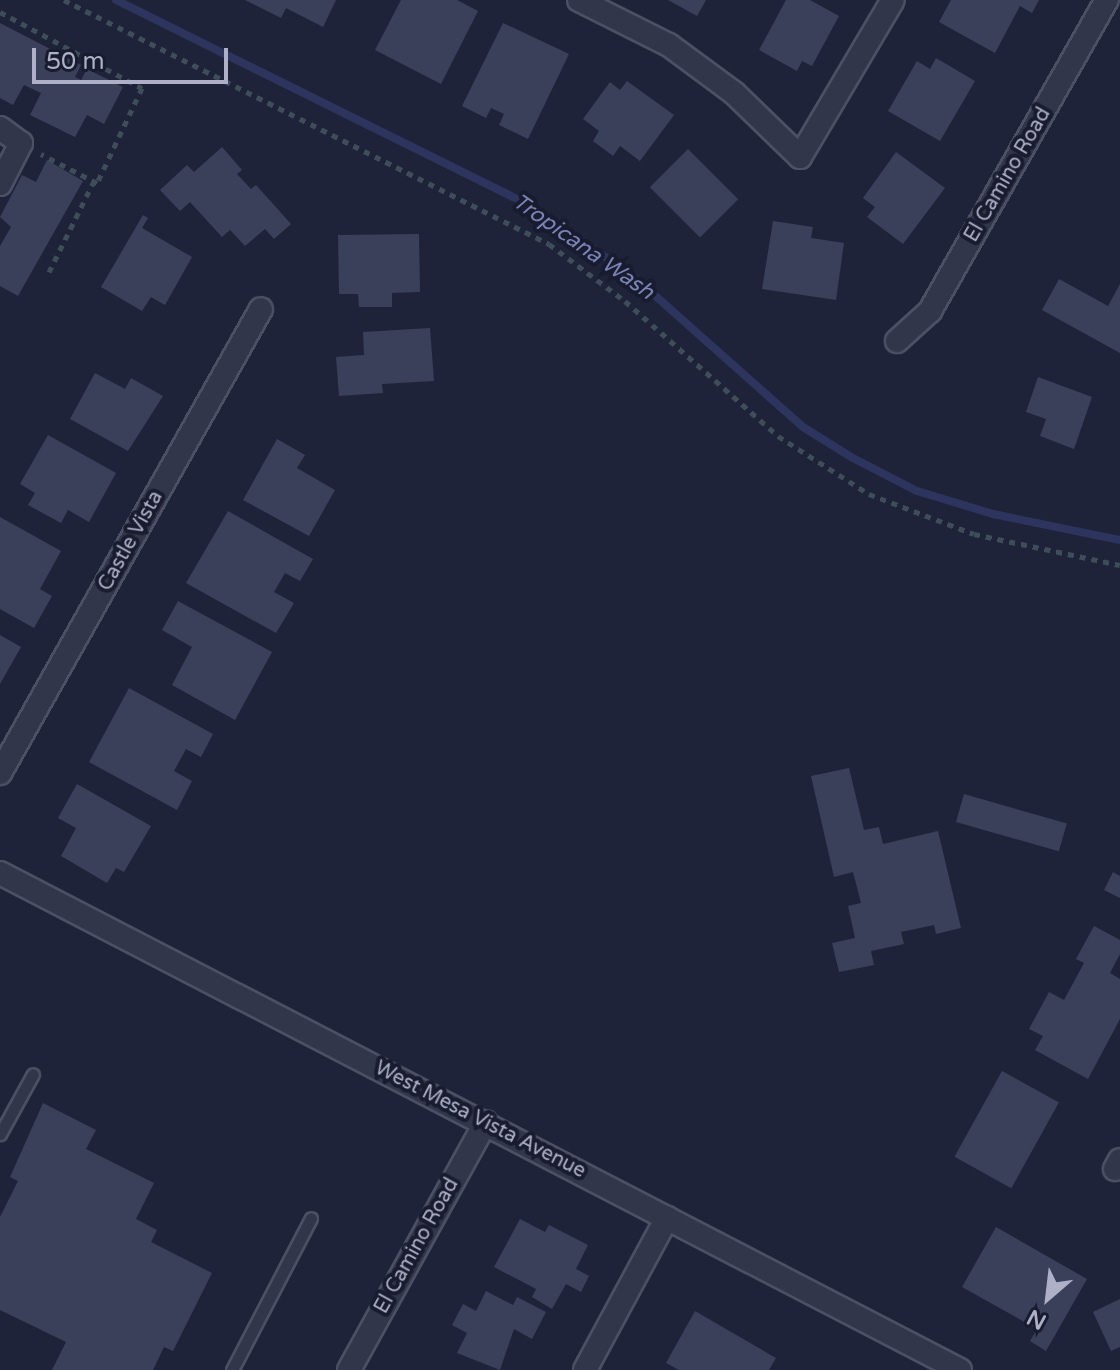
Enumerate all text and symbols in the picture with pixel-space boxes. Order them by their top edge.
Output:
scale bar [36,32,232,82]
text: 50 m [46,47,104,76]
street label: El Camino Road [960,104,1056,246]
water label: Tropicana Wash [507,189,659,305]
street label: Castle Vista [94,487,168,595]
street label: West Mesa Vista Avenue [371,1056,589,1184]
street label: El Camino Road [370,1174,464,1318]
north arrow [1008,1258,1088,1338]
text: N [1023,1304,1051,1335]

